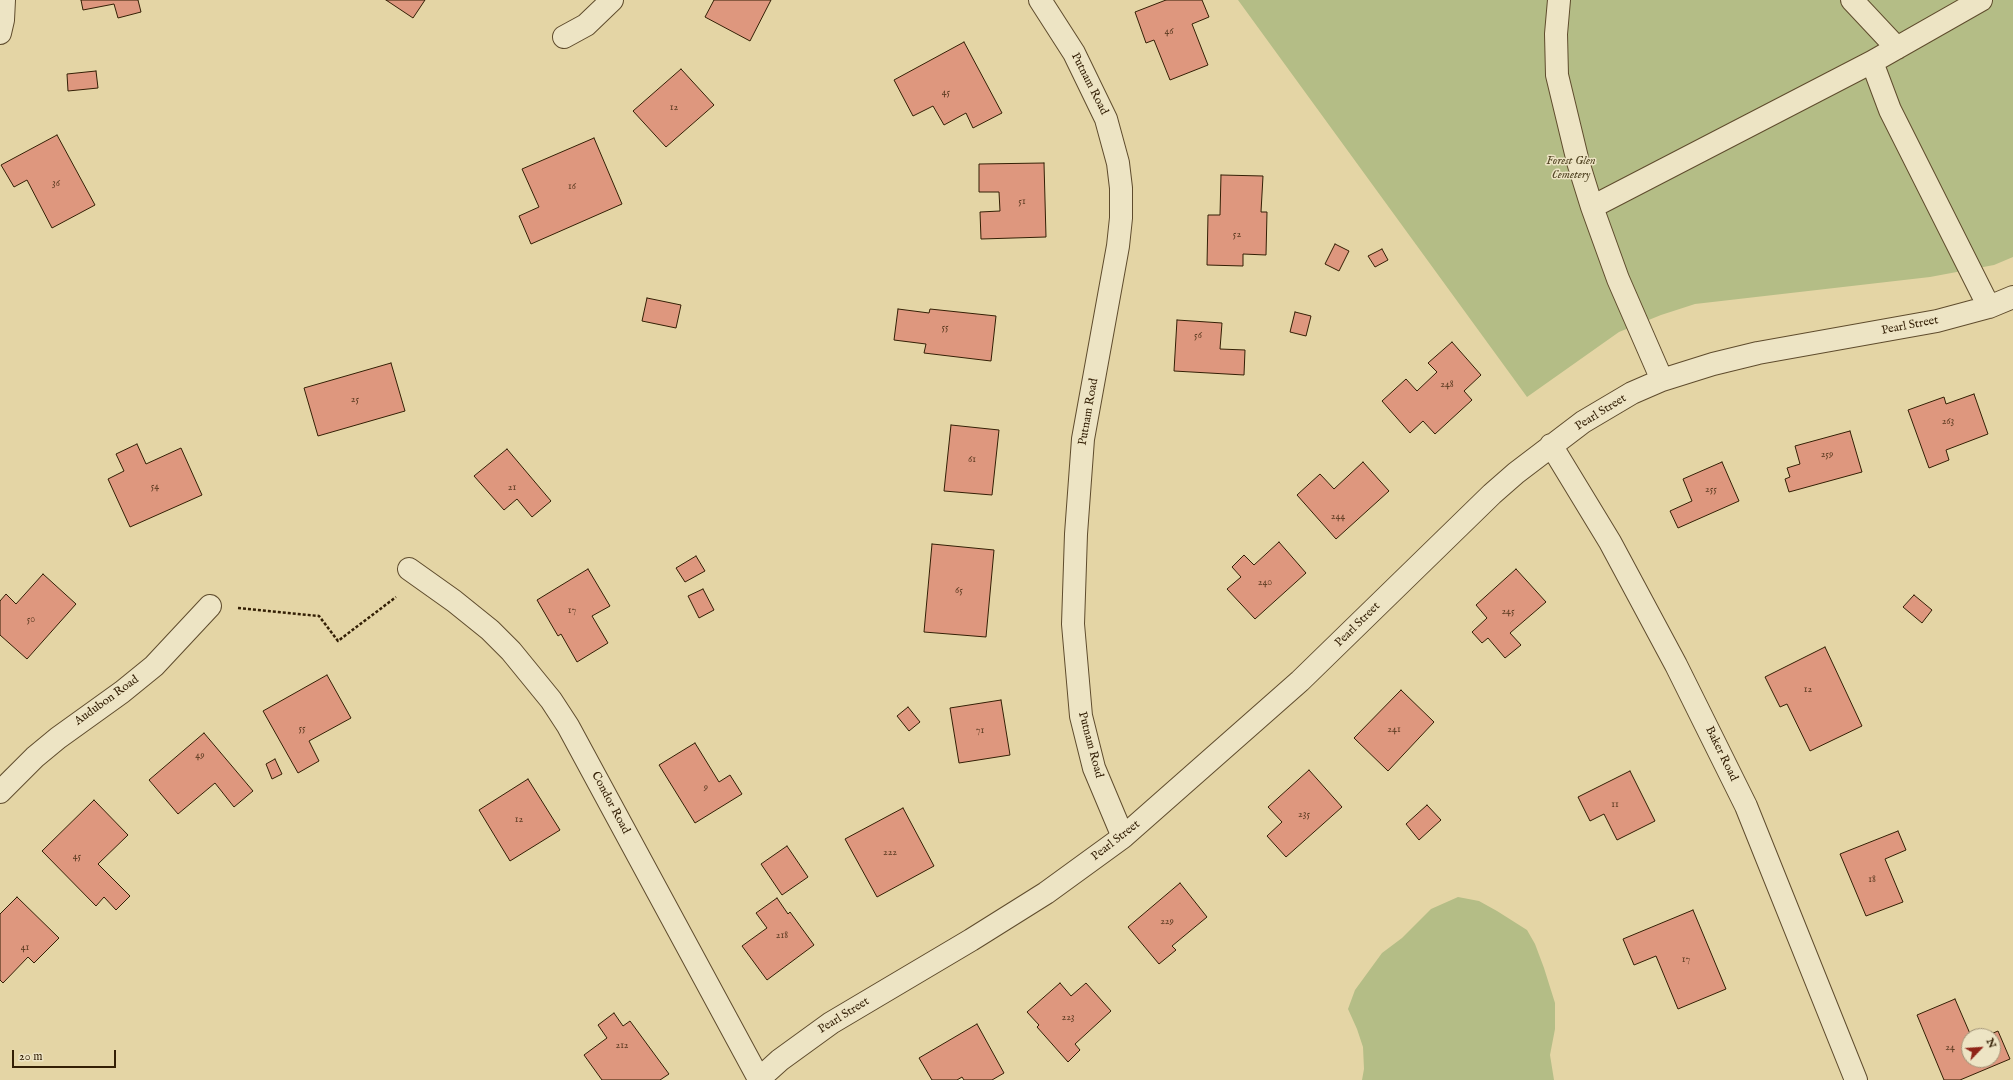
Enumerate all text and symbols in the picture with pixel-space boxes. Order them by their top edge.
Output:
house number: 46 [1164,26,1174,38]
street label: Putnam Road [1067,50,1111,118]
house number: 45 [942,87,950,99]
house number: 12 [670,102,678,114]
park label: Forest Glen Cemetery [1546,155,1596,183]
house number: 36 [52,178,60,190]
house number: 16 [568,181,576,193]
house number: 51 [1018,196,1026,208]
house number: 52 [1233,229,1241,241]
street label: Pearl Street [1880,313,1940,339]
house number: 55 [941,322,949,334]
house number: 56 [1194,330,1202,342]
street label: Putnam Road [1076,377,1102,447]
house number: 248 [1440,379,1454,391]
street label: Pearl Street [1573,392,1629,434]
house number: 25 [351,394,359,406]
house number: 263 [1942,416,1954,428]
house number: 259 [1821,449,1833,461]
house number: 61 [968,454,976,466]
house number: 54 [151,481,159,493]
house number: 21 [508,482,516,494]
house number: 255 [1705,484,1717,496]
house number: 244 [1331,511,1345,523]
house number: 240 [1258,577,1272,589]
house number: 65 [955,585,963,597]
street label: Pearl Street [1333,600,1383,650]
house number: 17 [568,605,576,617]
house number: 245 [1501,606,1515,618]
house number: 50 [27,614,35,626]
street label: Audubon Road [72,673,142,729]
house number: 12 [1804,684,1812,696]
street label: Putnam Road [1074,710,1106,780]
house number: 55 [298,723,306,735]
house number: 241 [1387,724,1401,736]
street label: Baker Road [1702,724,1740,784]
house number: 71 [976,725,984,737]
house number: 49 [195,750,205,762]
street label: Condor Road [588,769,632,837]
house number: 9 [704,782,708,794]
house number: 11 [1611,799,1619,811]
house number: 235 [1298,809,1310,821]
house number: 12 [515,814,523,826]
street label: Pearl Street [1089,818,1143,864]
house number: 222 [883,847,897,859]
house number: 45 [73,851,81,863]
house number: 18 [1868,874,1876,886]
house number: 229 [1160,916,1174,928]
house number: 218 [776,930,788,942]
house number: 41 [21,942,29,954]
house number: 17 [1682,954,1690,966]
street label: Pearl Street [816,995,872,1037]
house number: 223 [1061,1012,1075,1024]
north arrow [1961,1028,2001,1068]
text: N [1983,1036,1999,1051]
house number: 212 [615,1040,629,1052]
scale bar [14,1042,118,1068]
house number: 24 [1945,1042,1955,1054]
text: 20 m [19,1049,42,1064]

